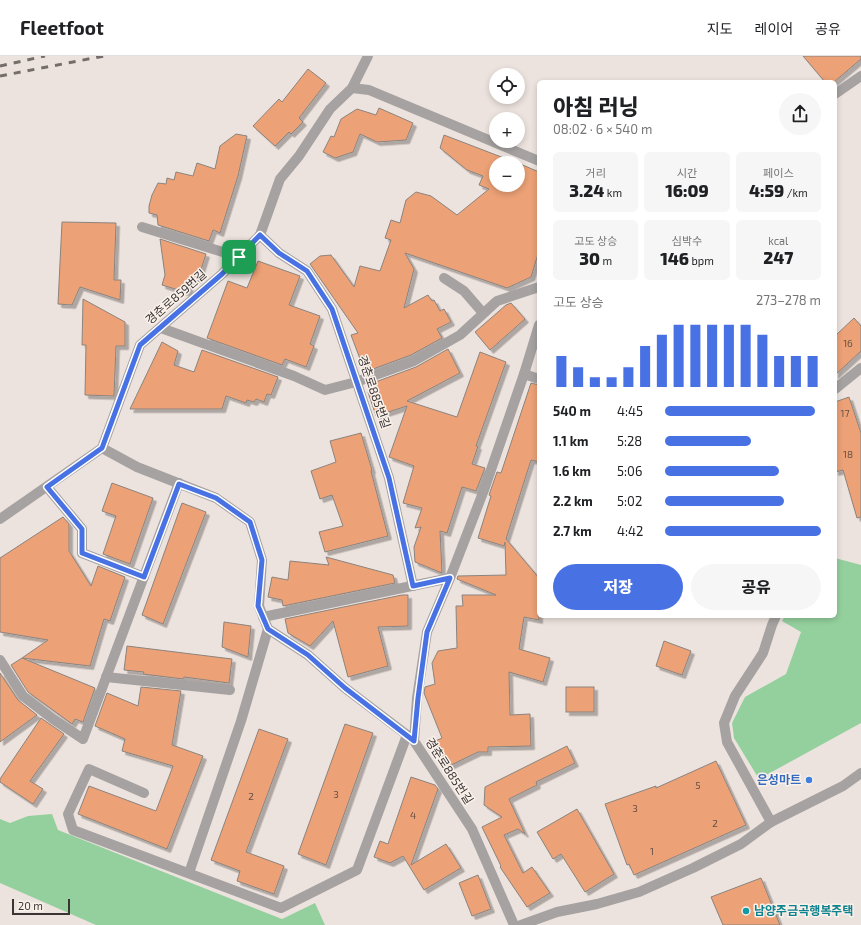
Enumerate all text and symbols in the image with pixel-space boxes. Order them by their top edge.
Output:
text: Fleetfoot [20,16,104,39]
text: 지도 [707,20,733,37]
text: 레이어 [755,20,793,37]
text: 공유 [815,20,841,37]
map controls [489,68,525,192]
button: locate [489,68,525,104]
text: 아침 러닝 [553,93,639,119]
button: share [779,93,821,135]
button: + [489,112,525,148]
text: 08:02 · 6 × 540 m [553,121,652,137]
button: − [489,156,525,192]
text: 거리 [586,166,606,179]
text: 시간 [677,166,697,179]
text: 페이스 [763,166,794,179]
text: 3.24 [569,180,604,200]
text: 16:09 [665,180,709,200]
text: 4:59 [749,180,784,200]
text: km [604,186,622,199]
text: /km [784,186,808,199]
text: 고도 상승 [574,234,617,247]
text: 심박수 [672,234,702,247]
text: kcal [768,234,788,247]
pin [222,240,256,274]
icon: arrive [228,246,250,268]
text: 247 [763,247,793,267]
text: 30 [579,248,600,268]
text: 146 [660,248,689,268]
text: m [600,254,612,267]
text: bpm [689,254,714,267]
street label: 경춘로859번길 [142,266,209,326]
text: 273–278 m [756,292,821,308]
text: 고도 상승 [553,294,604,310]
house number: 16 [843,337,853,349]
street label: 경춘로885번길 [356,353,394,430]
text: 540 m [553,403,591,419]
text: 4:45 [617,403,643,419]
house number: 17 [840,407,850,419]
text: 1.1 km [553,433,588,449]
text: 5:28 [617,433,642,449]
house number: 18 [843,448,853,460]
text: 1.6 km [553,463,591,479]
text: 5:06 [617,463,642,479]
text: 2.2 km [553,493,593,509]
text: 5:02 [617,493,642,509]
text: 2.7 km [553,523,592,539]
text: 4:42 [617,523,643,539]
button: 저장 [553,564,683,610]
button: 공유 [691,564,821,610]
street label: 경춘로885번길 [423,735,476,806]
place label: 은성마트 [757,772,801,786]
marker: 은성마트 [804,775,814,785]
house number: 5 [695,779,701,791]
house number: 3 [333,788,339,800]
house number: 2 [248,790,254,802]
house number: 3 [632,802,638,814]
house number: 4 [410,809,416,821]
house number: 2 [712,817,718,829]
house number: 1 [650,845,654,857]
scale bar [12,897,70,916]
text: 20 m [18,899,43,912]
place label: 남양주금곡행복주택 [754,903,853,917]
marker: 남양주금곡행복주택 [741,906,751,916]

